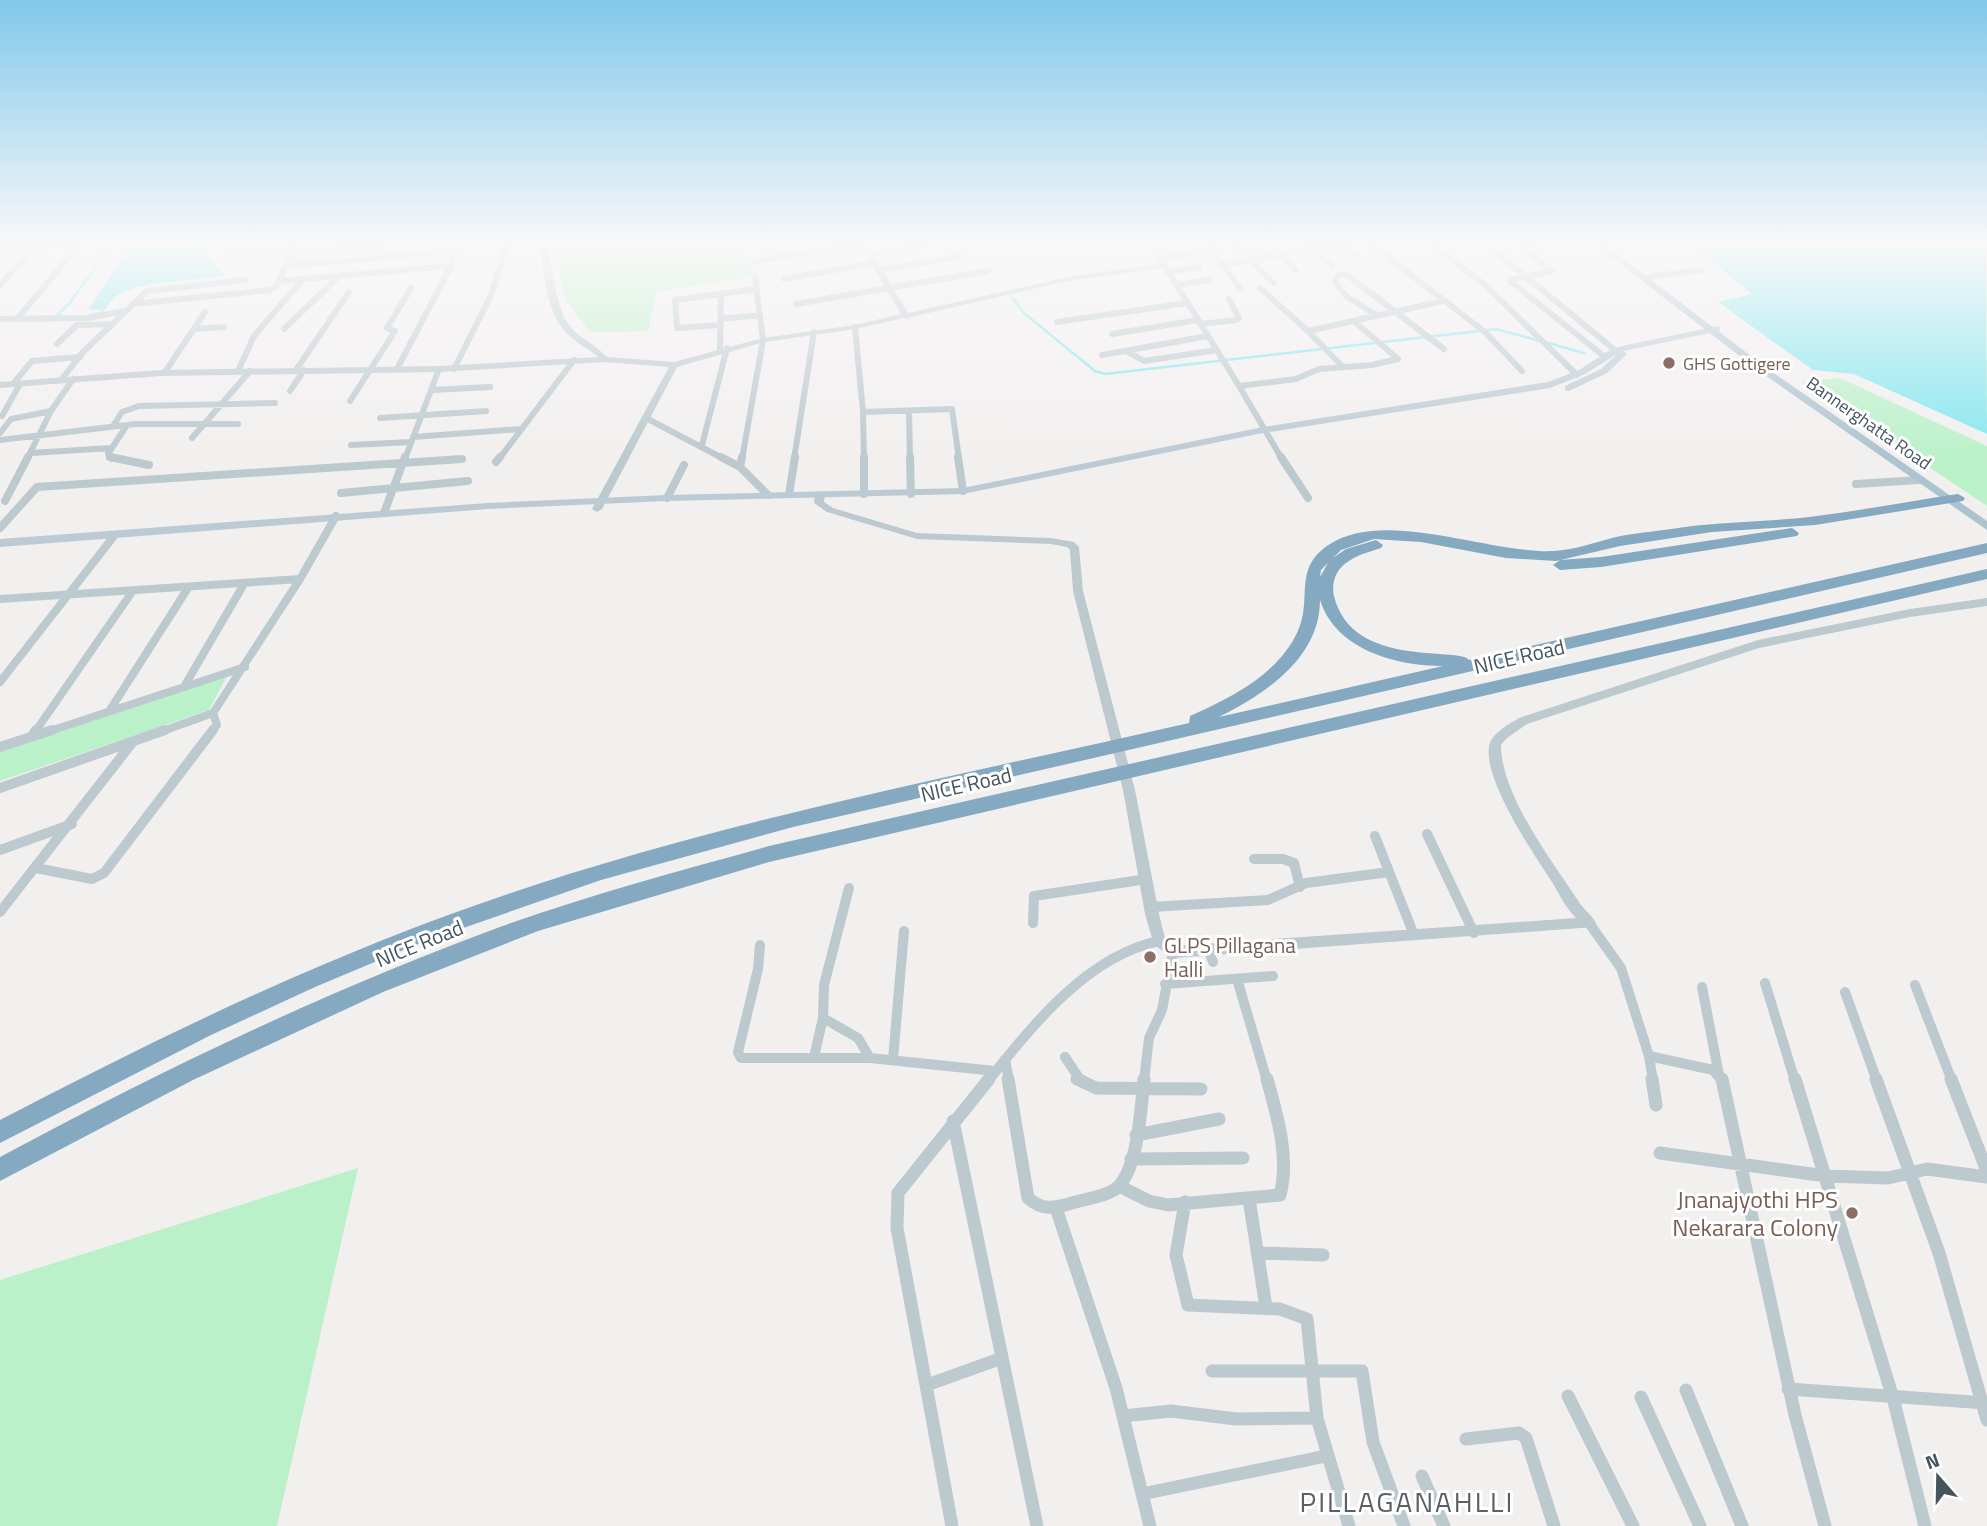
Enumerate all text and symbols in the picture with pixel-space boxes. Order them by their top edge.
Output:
place label: GHS Gottigere [1683,350,1791,377]
marker: GHS Gottigere [1661,355,1677,371]
street label: Bannerghatta Road [1801,370,1937,476]
street label: NICE Road [1470,630,1568,682]
street label: NICE Road [917,758,1015,810]
street label: NICE Road [370,911,468,975]
place label: GLPS Pillagana Halli [1164,929,1296,985]
marker: GLPS Pillagana Halli [1142,949,1158,965]
place label: Jnanajyothi HPS Nekarara Colony [1672,1181,1838,1245]
marker: Jnanajyothi HPS Nekarara Colony [1844,1205,1860,1221]
north arrow [1903,1442,1973,1512]
text: N [1921,1445,1943,1476]
district label: PILLAGANAHLLI [1300,1480,1514,1523]

